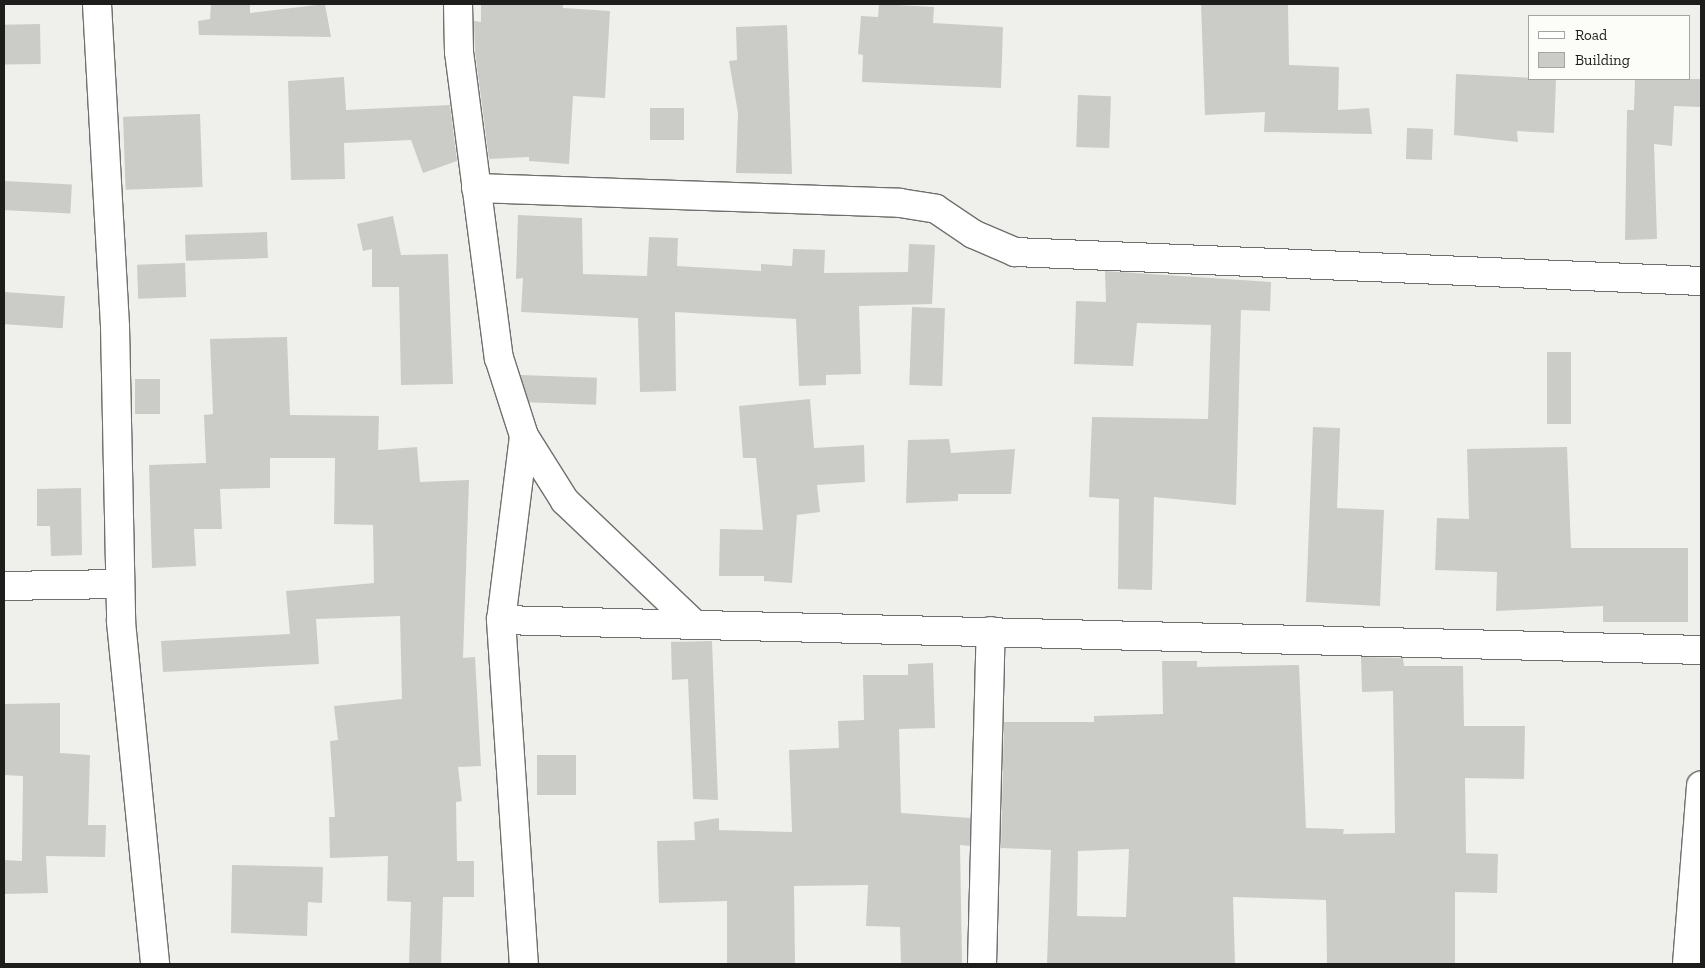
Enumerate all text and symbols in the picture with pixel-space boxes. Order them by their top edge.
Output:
legend [1528,15,1690,80]
text: Road [1575,26,1607,44]
text: Building [1575,51,1630,69]

